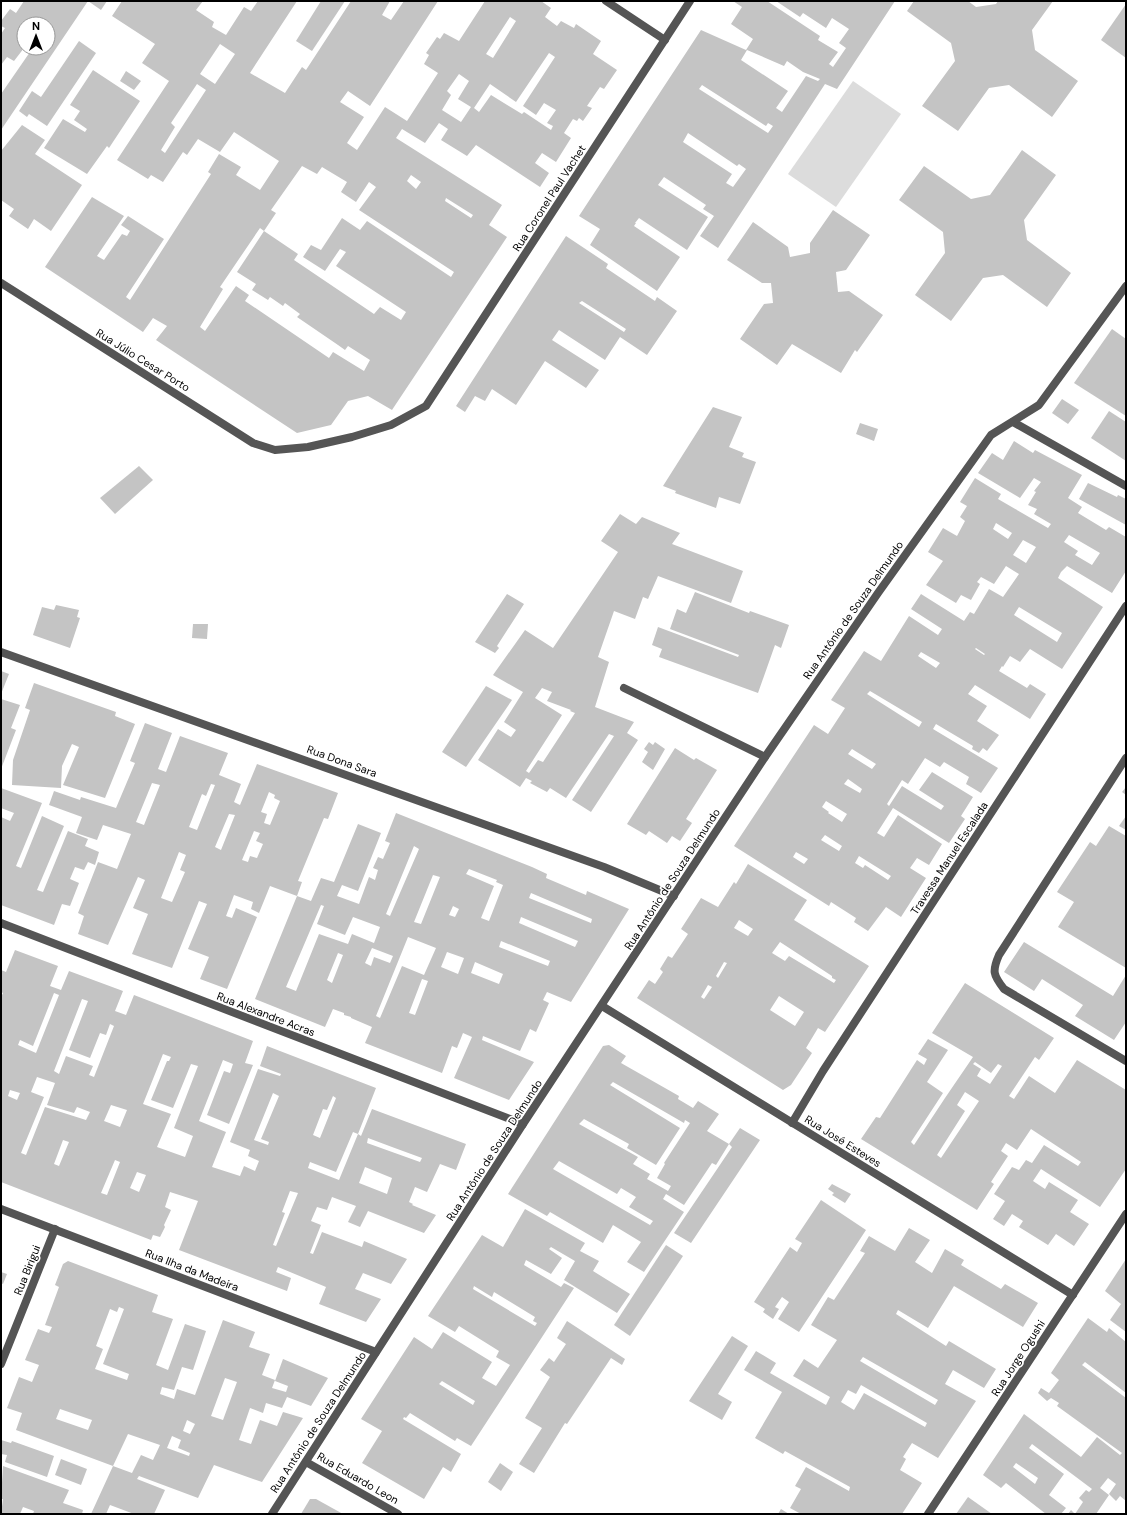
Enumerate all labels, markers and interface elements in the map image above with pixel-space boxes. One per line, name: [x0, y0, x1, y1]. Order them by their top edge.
north arrow: [16, 16, 56, 56]
text: N: [32, 19, 40, 33]
street label: Rua Coronel Paul Vachet: [509, 142, 589, 254]
street label: Rua Júlio Cesar Porto: [93, 325, 193, 395]
street label: Rua Antônio de Souza Delmundo: [800, 538, 906, 682]
street label: Rua Dona Sara: [305, 742, 379, 780]
street label: Travessa Manuel Escalada: [907, 799, 991, 917]
street label: Rua Antônio de Souza Delmundo: [621, 806, 723, 952]
street label: Rua Alexandre Acras: [215, 989, 317, 1039]
street label: Rua Antônio de Souza Delmundo: [443, 1077, 545, 1223]
street label: Rua José Esteves: [802, 1112, 884, 1170]
street label: Rua Birigui: [11, 1243, 43, 1297]
street label: Rua Ilha da Madeira: [143, 1246, 241, 1294]
street label: Rua Jorge Ogushi: [988, 1317, 1048, 1399]
street label: Rua Antônio de Souza Delmundo: [267, 1349, 369, 1495]
street label: Rua Eduardo Leon: [315, 1449, 401, 1507]

